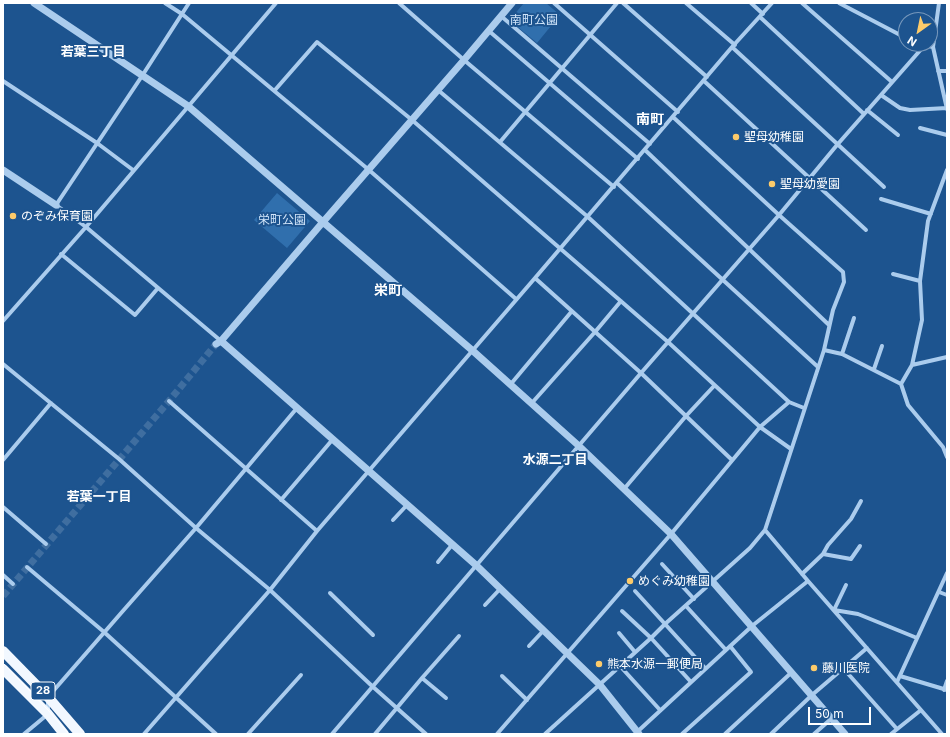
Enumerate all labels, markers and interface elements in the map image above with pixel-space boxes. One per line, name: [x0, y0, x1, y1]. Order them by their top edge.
north arrow: [898, 12, 938, 52]
park label: 南町公園: [510, 13, 558, 27]
text: N: [905, 33, 919, 49]
district label: 若葉三丁目: [61, 44, 125, 60]
district label: 南町: [636, 112, 664, 128]
place label: 聖母幼稚園: [744, 130, 804, 144]
marker: 聖母幼稚園: [731, 132, 741, 142]
place label: 聖母幼愛園: [780, 177, 840, 191]
marker: 聖母幼愛園: [767, 179, 777, 189]
place label: のぞみ保育園: [21, 209, 93, 223]
marker: のぞみ保育園: [8, 211, 18, 221]
park label: 栄町公園: [258, 213, 306, 227]
district label: 栄町: [374, 283, 402, 299]
district label: 水源二丁目: [523, 452, 587, 468]
district label: 若葉一丁目: [67, 489, 131, 505]
place label: めぐみ幼稚園: [638, 574, 710, 588]
marker: めぐみ幼稚園: [625, 576, 635, 586]
place label: 熊本水源一郵便局: [607, 657, 703, 671]
marker: 熊本水源一郵便局: [594, 659, 604, 669]
place label: 藤川医院: [822, 661, 870, 675]
marker: 藤川医院: [809, 663, 819, 673]
road number: 28: [31, 682, 55, 700]
scale bar: [810, 699, 873, 725]
text: 50 m: [815, 706, 844, 721]

